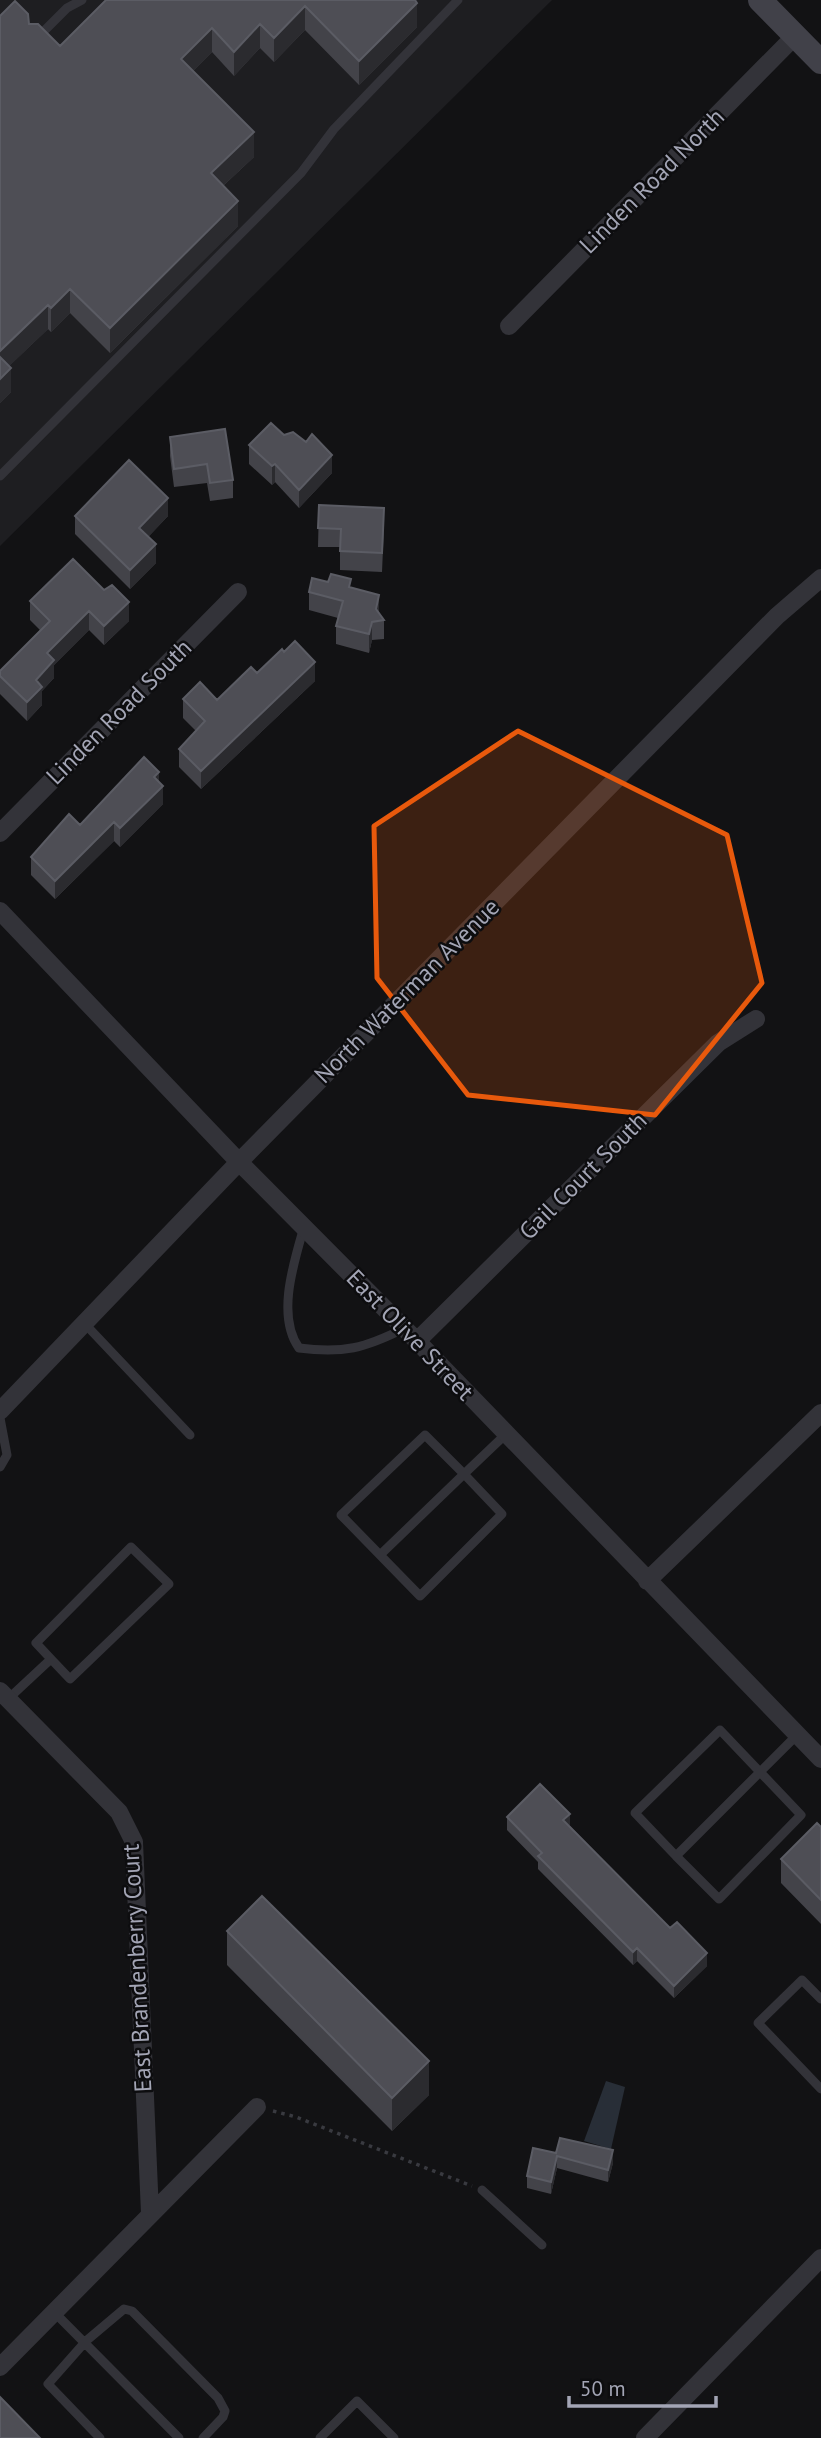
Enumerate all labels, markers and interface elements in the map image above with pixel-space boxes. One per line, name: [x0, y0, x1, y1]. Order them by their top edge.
street label: Linden Road North: [572, 101, 731, 260]
street label: Linden Road South: [39, 632, 198, 791]
street label: North Waterman Avenue: [308, 892, 506, 1090]
street label: Gail Court South: [512, 1105, 653, 1246]
street label: East Olive Street: [340, 1263, 481, 1407]
street label: East Brandenberry Court: [115, 1843, 158, 2093]
scale bar: [569, 2364, 716, 2408]
text: 50 m: [580, 2375, 626, 2402]

